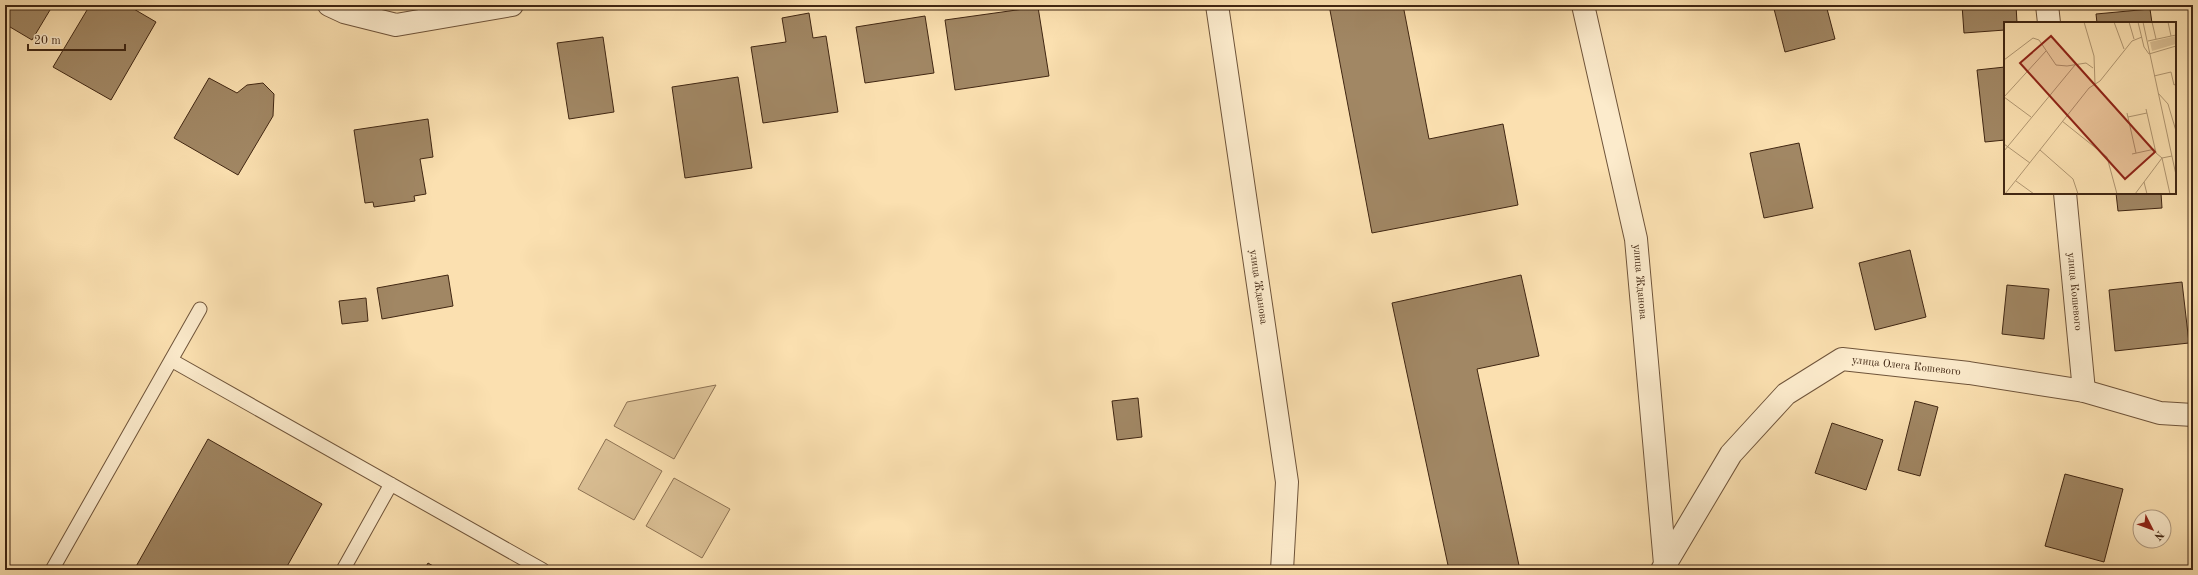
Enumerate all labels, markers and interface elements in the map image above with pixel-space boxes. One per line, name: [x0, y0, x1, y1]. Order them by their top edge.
inset map: [2004, 22, 2176, 194]
scale bar: [28, 26, 125, 52]
text: 20 m: [34, 35, 61, 47]
street label: улица Жданова: [1631, 244, 1649, 320]
street label: улица Жданова: [1247, 249, 1269, 326]
street label: улица Кошевого: [2065, 252, 2084, 331]
street label: улица Олега Кошевого: [1851, 355, 1961, 378]
north arrow: [2132, 509, 2172, 549]
text: N: [2151, 528, 2165, 542]

